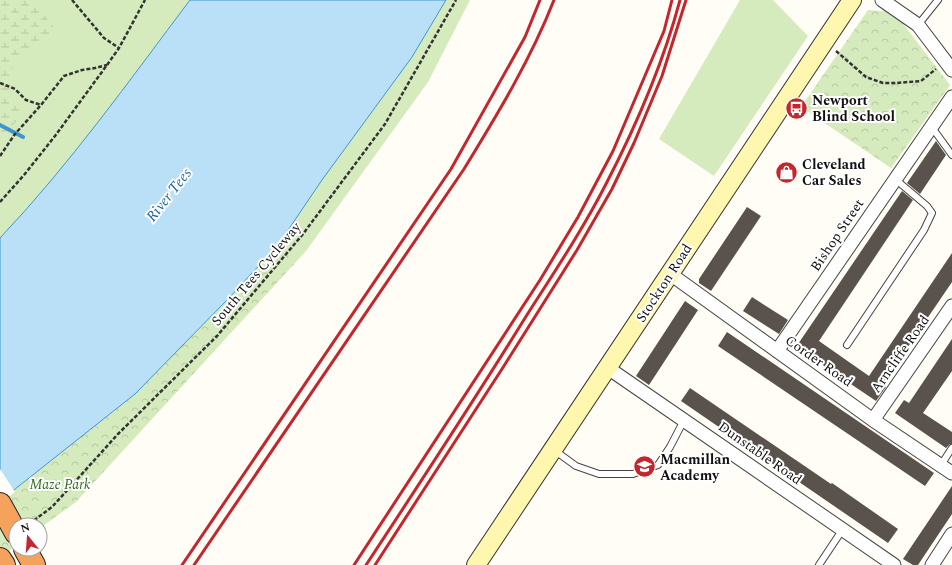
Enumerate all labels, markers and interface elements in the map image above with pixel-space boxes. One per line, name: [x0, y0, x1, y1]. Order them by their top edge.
place label: Newport Blind School: [812, 90, 895, 127]
bus stop icon: Newport Blind School: [783, 95, 809, 121]
place label: Cleveland Car Sales: [802, 154, 866, 191]
shop icon: Cleveland Car Sales: [774, 159, 800, 185]
water label: River Tees: [141, 163, 198, 227]
street label: Bishop Street: [805, 194, 869, 275]
street label: South Tees Cycleway: [206, 216, 307, 331]
street label: Stockton Road: [631, 239, 697, 327]
street label: Arncliffe Road: [865, 311, 935, 397]
street label: Corder Road: [781, 330, 857, 392]
street label: Dunstable Road: [714, 416, 806, 490]
place label: Macmillan Academy: [660, 449, 731, 486]
school or university icon: Macmillan Academy: [632, 454, 658, 480]
park label: Maze Park: [29, 474, 91, 495]
north arrow: [8, 517, 48, 557]
text: N: [18, 518, 32, 537]

